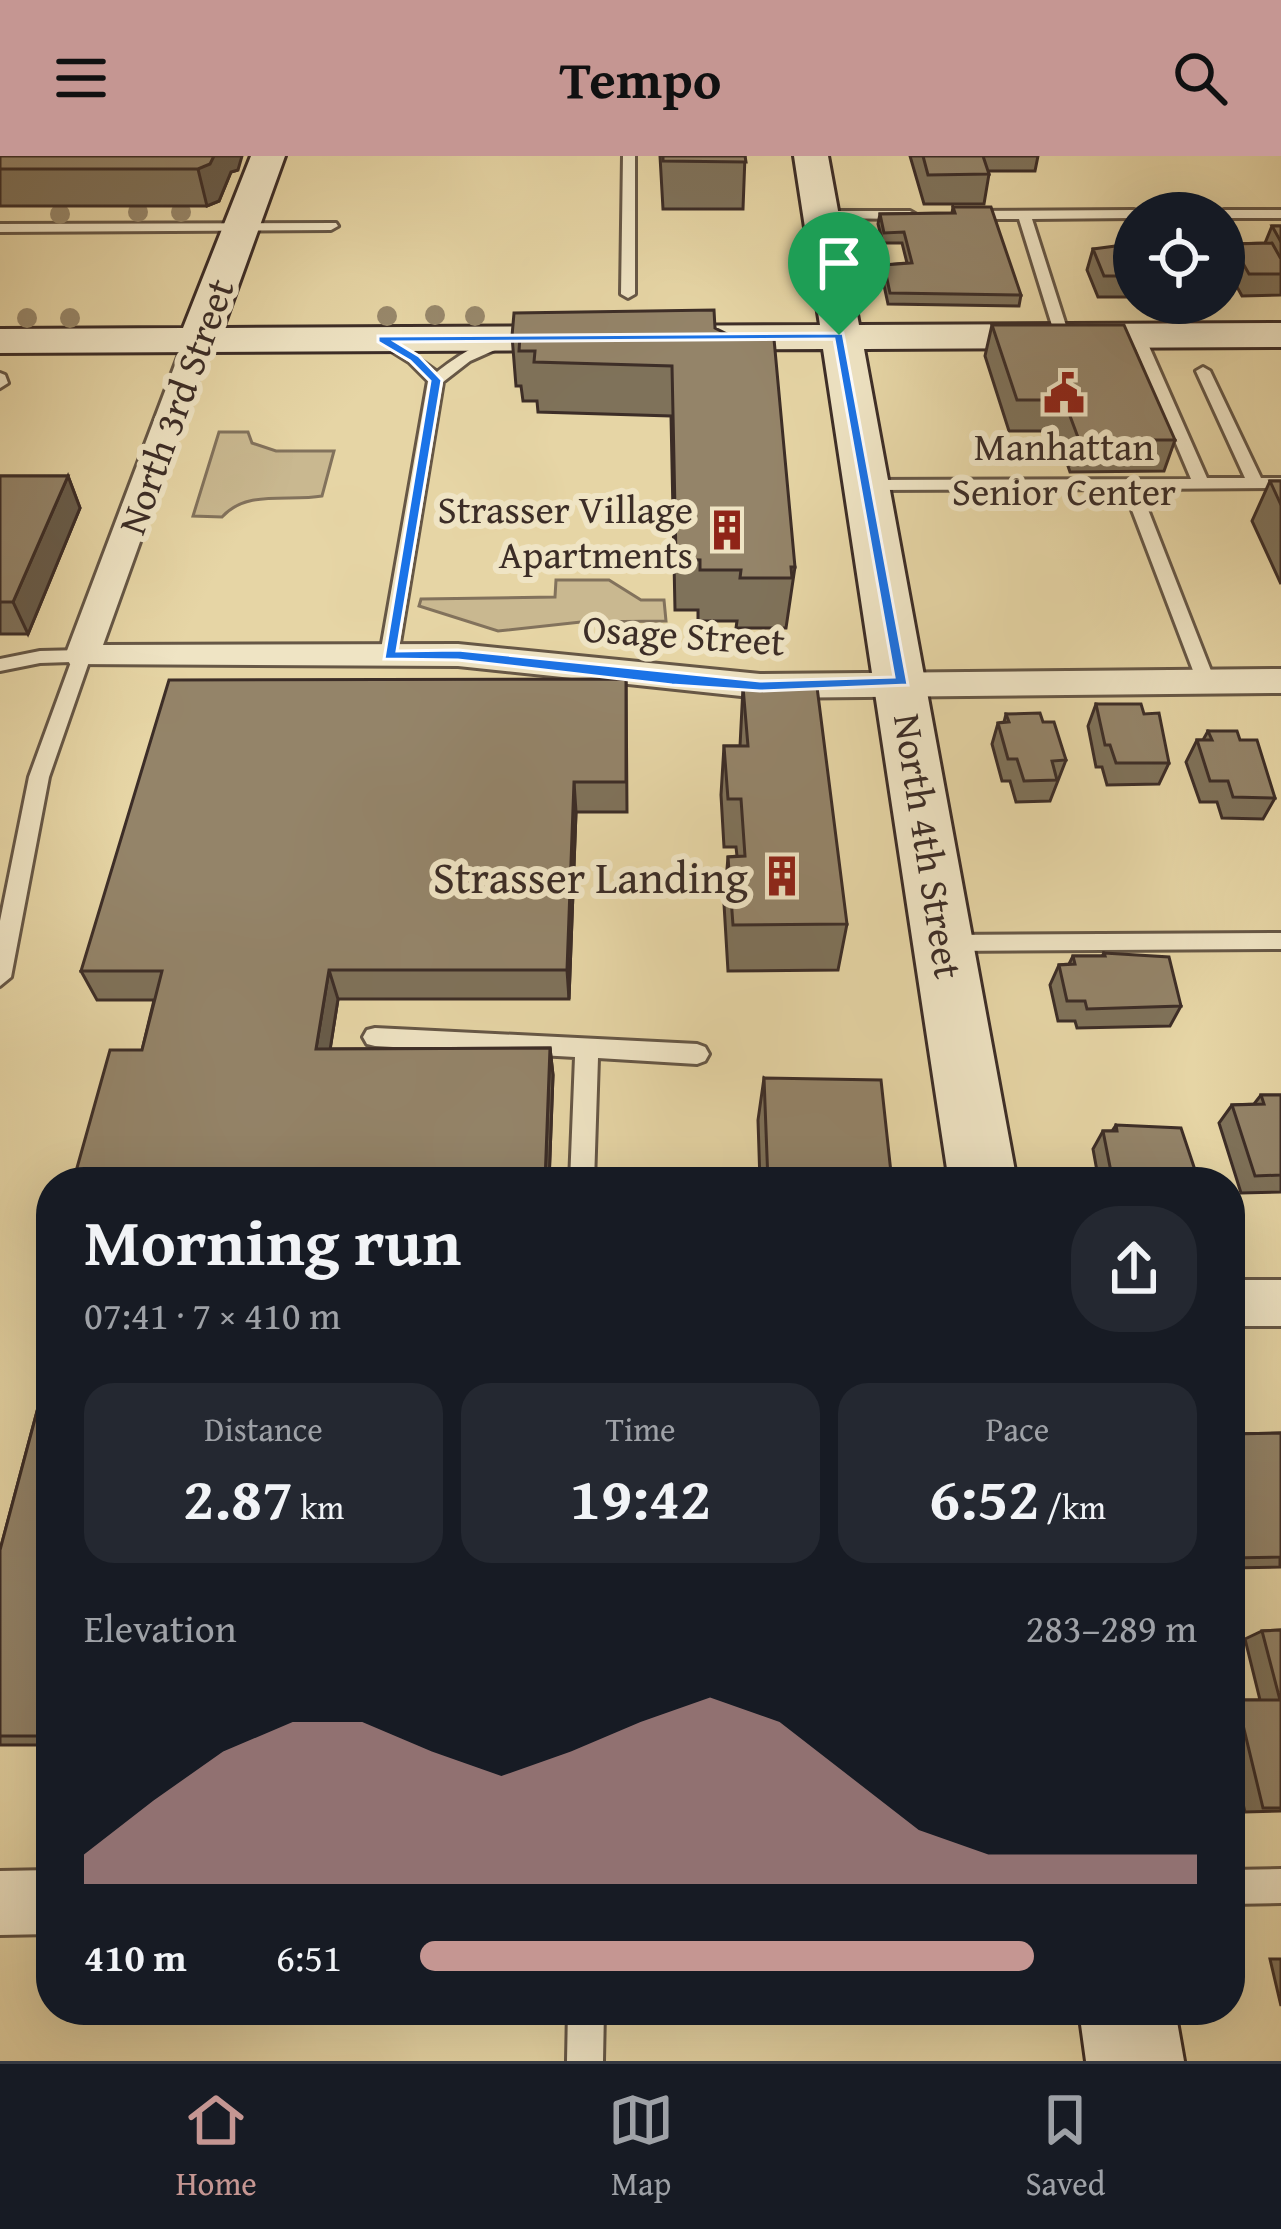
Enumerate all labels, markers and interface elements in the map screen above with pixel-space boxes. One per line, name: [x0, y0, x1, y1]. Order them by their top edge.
text: Tempo: [560, 39, 722, 118]
icon: menu: [48, 45, 114, 111]
icon: search: [1167, 45, 1233, 111]
map controls: [1113, 192, 1245, 324]
button: locate: [1113, 192, 1245, 324]
pin: [788, 212, 890, 335]
icon: arrive: [806, 230, 872, 296]
street label: North 3rd Street: [102, 270, 248, 542]
public building icon: Manhattan Senior Center: [1041, 370, 1087, 416]
place label: Manhattan Senior Center: [952, 417, 1176, 519]
place label: Strasser Village Apartments: [438, 480, 693, 582]
building icon: Strasser Village Apartments: [704, 507, 750, 553]
street label: Osage Street: [581, 599, 787, 670]
street label: North 4th Street: [880, 709, 978, 983]
place label: Strasser Landing: [433, 844, 749, 909]
building icon: Strasser Landing: [759, 853, 805, 899]
text: Morning run: [84, 1192, 461, 1289]
button: share: [1071, 1206, 1197, 1332]
text: 07:41 · 7 × 410 m: [84, 1286, 341, 1343]
text: Distance: [204, 1405, 323, 1453]
text: Time: [605, 1405, 676, 1453]
text: Pace: [986, 1405, 1049, 1453]
text: 2.87: [183, 1453, 293, 1541]
text: 19:42: [570, 1453, 711, 1541]
text: 6:52: [929, 1453, 1039, 1541]
text: km: [293, 1483, 344, 1531]
text: /km: [1039, 1483, 1106, 1531]
text: Elevation: [84, 1599, 237, 1656]
text: 283–289 m: [1025, 1599, 1197, 1656]
text: 410 m: [84, 1928, 187, 1985]
text: 6:51: [276, 1928, 342, 1985]
tab: Home: [176, 2087, 257, 2207]
tab: Map: [608, 2087, 674, 2207]
tab: Saved: [1025, 2087, 1105, 2207]

